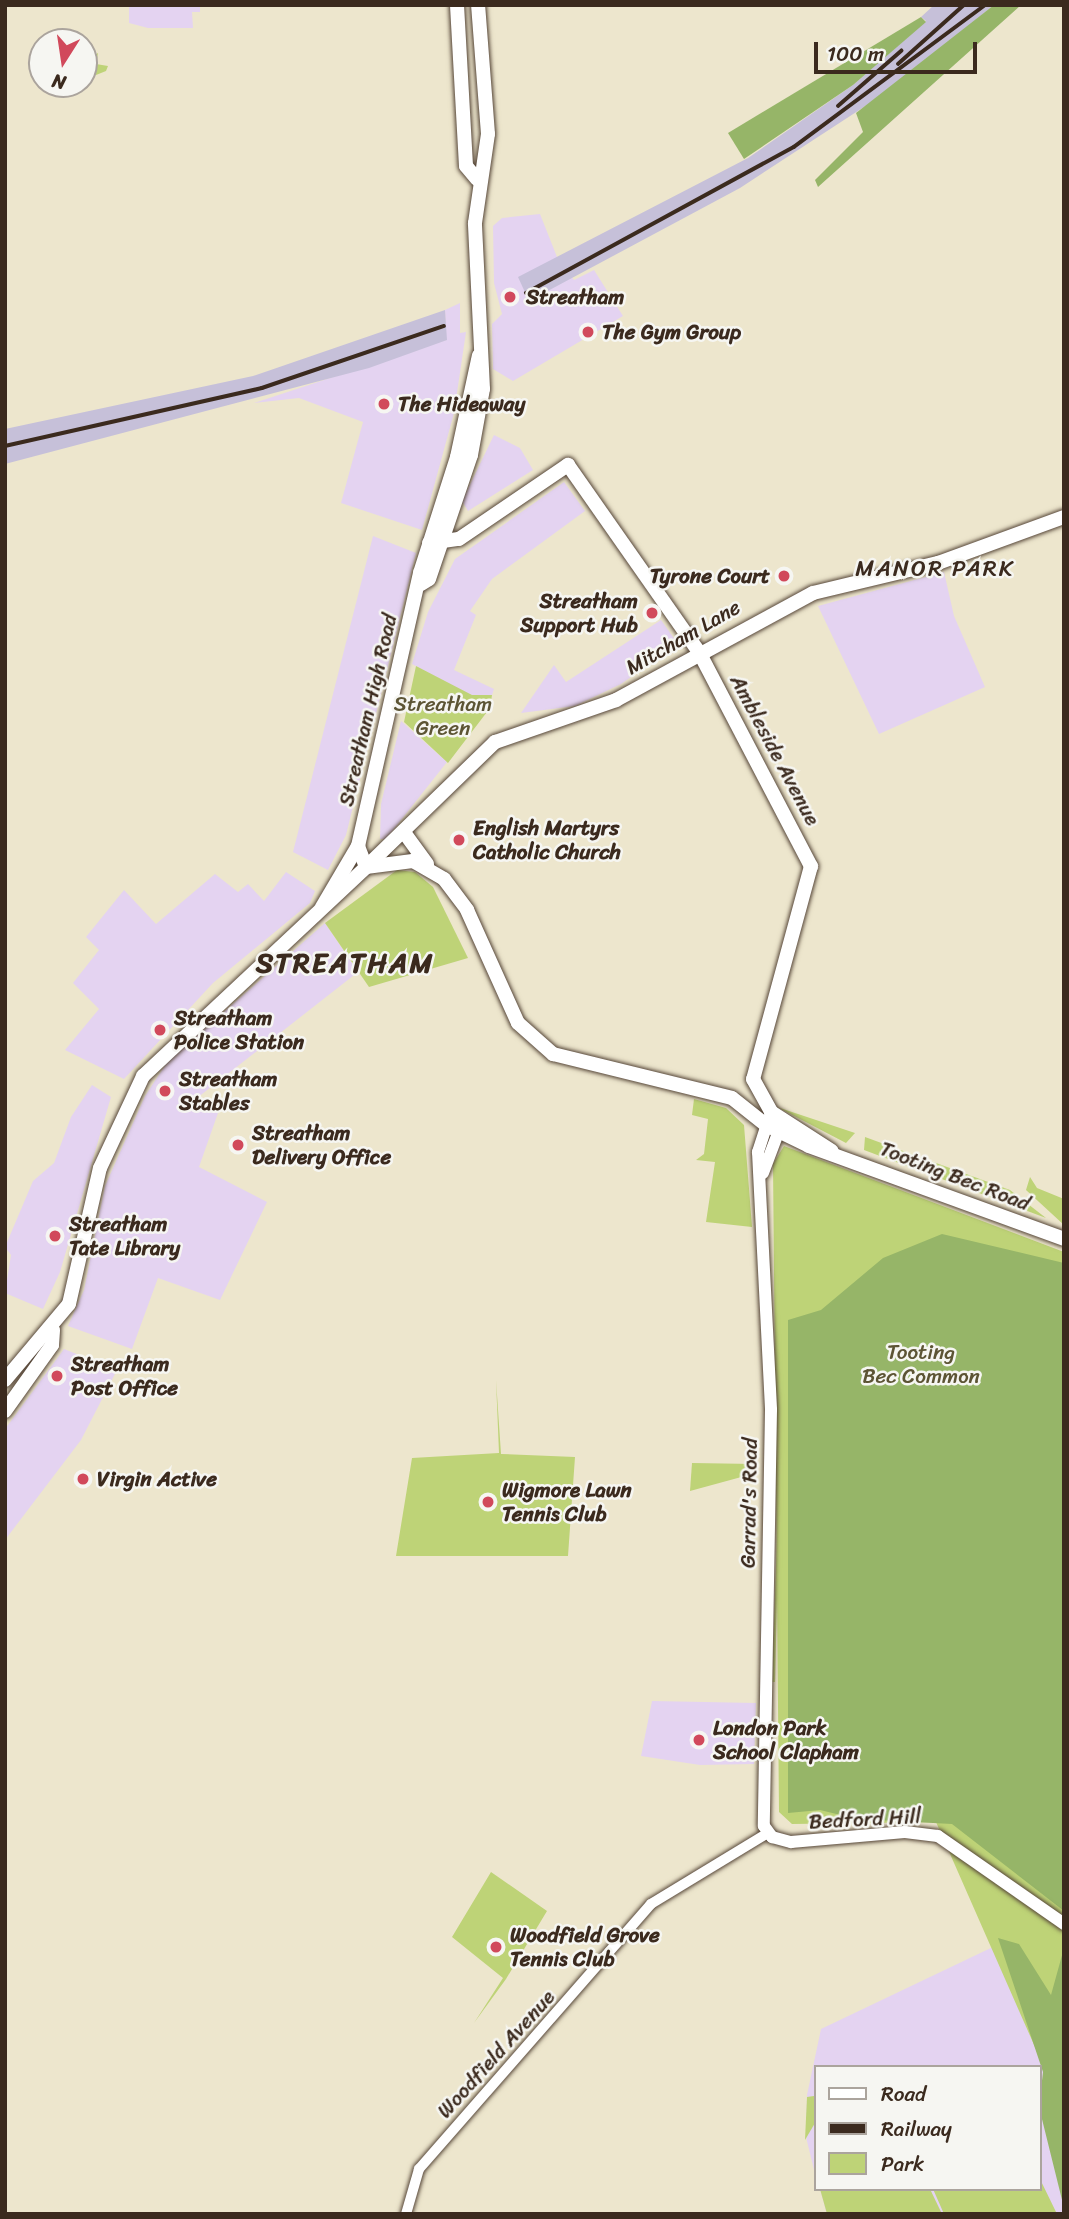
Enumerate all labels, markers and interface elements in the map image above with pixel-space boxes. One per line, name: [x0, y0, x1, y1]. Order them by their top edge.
north arrow: [28, 28, 98, 98]
scale bar: [817, 28, 980, 72]
text: 100 m: [827, 35, 884, 73]
text: N: [49, 65, 69, 100]
place label: Streatham: [526, 284, 624, 310]
marker: Streatham: [500, 287, 520, 307]
place label: The Gym Group: [602, 319, 741, 345]
marker: The Gym Group: [580, 324, 596, 340]
place label: The Hideaway: [398, 391, 526, 417]
marker: The Hideaway: [376, 396, 392, 412]
district label: MANOR PARK: [857, 555, 1013, 583]
place label: Tyrone Court: [650, 563, 770, 589]
marker: Tyrone Court: [776, 568, 792, 584]
place label: Streatham Support Hub: [520, 588, 638, 638]
street label: Mitcham Lane: [621, 594, 745, 680]
marker: Streatham Support Hub: [644, 605, 660, 621]
street label: Streatham High Road: [334, 611, 402, 809]
street label: Ambleside Avenue: [725, 670, 825, 830]
park label: Streatham Green: [394, 691, 492, 741]
place label: English Martyrs Catholic Church: [473, 815, 621, 865]
marker: English Martyrs Catholic Church: [451, 832, 467, 848]
district label: STREATHAM: [258, 946, 432, 980]
place label: Streatham Police Station: [174, 1005, 305, 1055]
marker: Streatham Police Station: [152, 1022, 168, 1038]
place label: Streatham Stables: [179, 1066, 277, 1116]
marker: Streatham Stables: [157, 1083, 173, 1099]
place label: Streatham Delivery Office: [252, 1120, 391, 1170]
street label: Tooting Bec Road: [877, 1136, 1033, 1216]
marker: Streatham Delivery Office: [230, 1137, 246, 1153]
place label: Streatham Tate Library: [69, 1211, 180, 1261]
marker: Streatham Tate Library: [47, 1228, 63, 1244]
park label: Tooting Bec Common: [862, 1339, 980, 1389]
place label: Streatham Post Office: [71, 1351, 178, 1401]
marker: Streatham Post Office: [49, 1368, 65, 1384]
street label: Garrad's Road: [735, 1438, 763, 1568]
place label: Virgin Active: [97, 1466, 217, 1492]
marker: Virgin Active: [75, 1471, 91, 1487]
place label: Wigmore Lawn Tennis Club: [502, 1477, 632, 1527]
marker: Wigmore Lawn Tennis Club: [480, 1494, 496, 1510]
place label: London Park School Clapham: [713, 1715, 859, 1765]
marker: London Park School Clapham: [691, 1732, 707, 1748]
street label: Bedford Hill: [808, 1803, 922, 1835]
place label: Woodfield Grove Tennis Club: [510, 1922, 660, 1972]
marker: Woodfield Grove Tennis Club: [488, 1939, 504, 1955]
street label: Woodfield Avenue: [432, 1985, 560, 2123]
legend: [814, 2065, 1041, 2191]
text: Road: [881, 2075, 926, 2113]
text: Railway: [881, 2110, 952, 2148]
text: Park: [881, 2145, 924, 2183]

